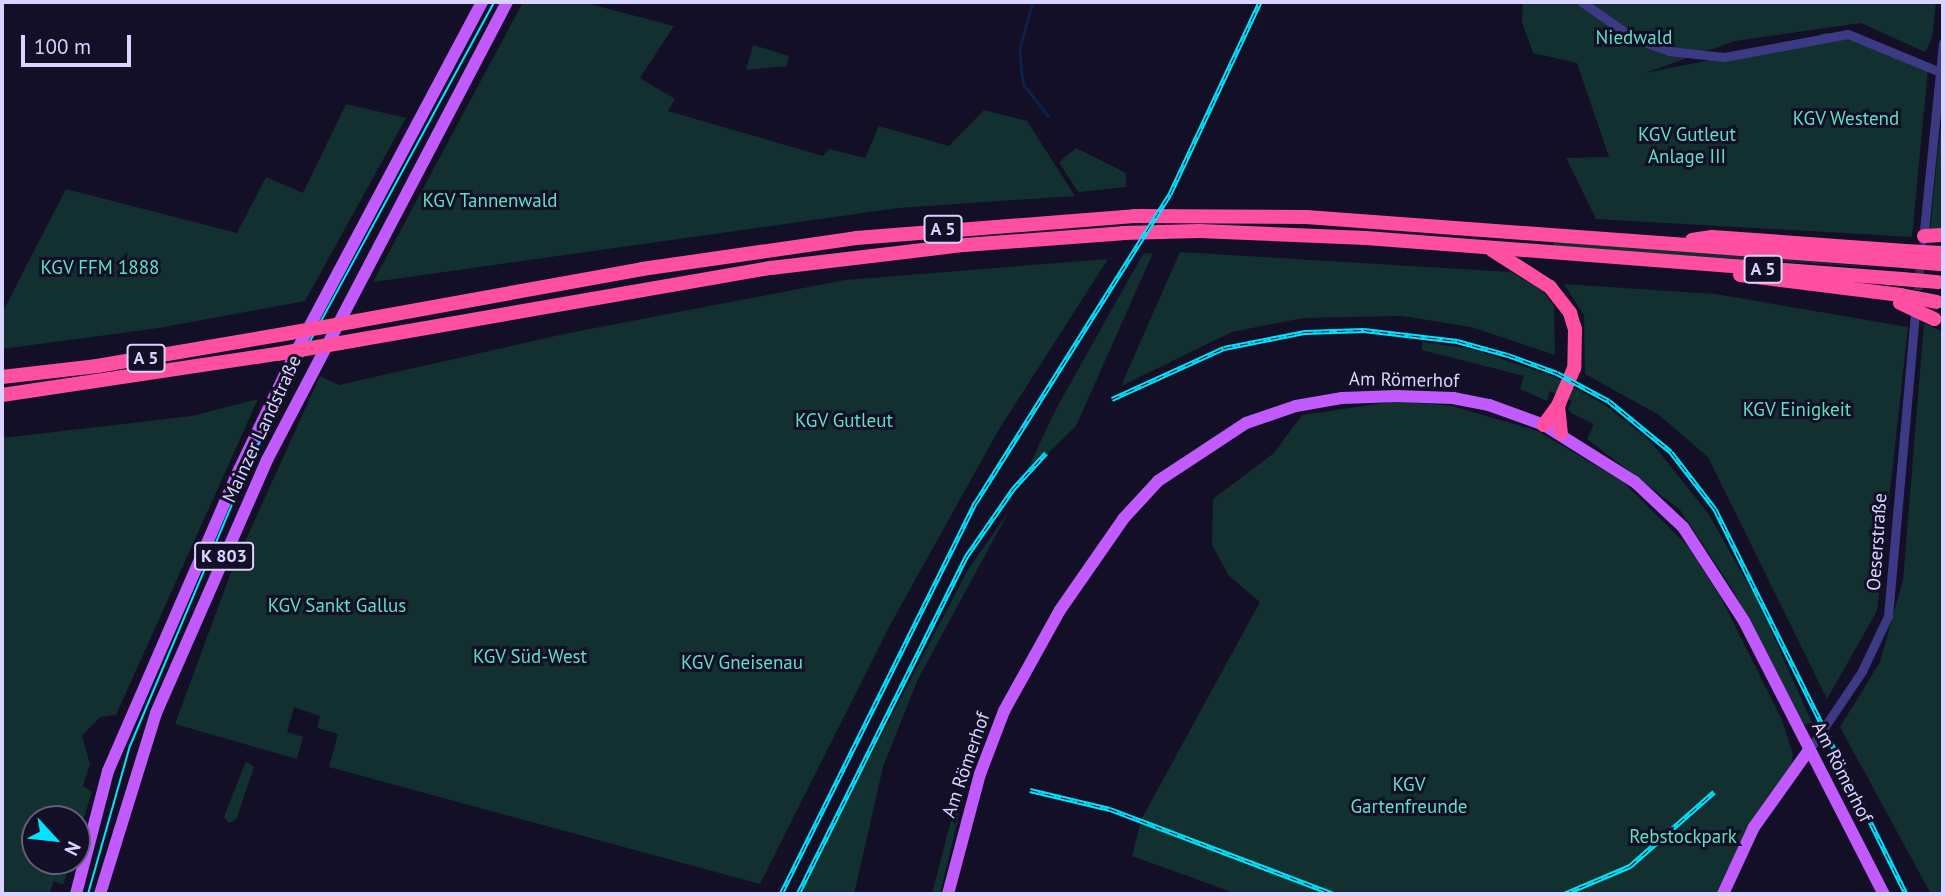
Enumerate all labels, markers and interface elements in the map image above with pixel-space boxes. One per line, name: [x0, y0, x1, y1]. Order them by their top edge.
scale bar: [24, 21, 135, 65]
park label: Niedwald: [1596, 27, 1672, 49]
text: 100 m: [34, 33, 91, 60]
park label: KGV Westend: [1792, 108, 1900, 130]
park label: KGV Gutleut Anlage III: [1638, 124, 1736, 168]
park label: KGV Tannenwald: [422, 190, 558, 212]
road number: A 5: [922, 214, 964, 244]
road number: A 5: [1742, 255, 1784, 284]
park label: KGV FFM 1888: [40, 257, 160, 279]
road number: A 5: [125, 344, 167, 372]
street label: Mainzer Landstraße: [218, 352, 306, 506]
street label: Am Römerhof: [1349, 368, 1459, 392]
park label: KGV Einigkeit: [1742, 399, 1852, 421]
park label: KGV Gutleut: [795, 410, 893, 432]
street label: Oeserstraße: [1862, 492, 1892, 592]
road number: K 803: [192, 542, 256, 570]
park label: KGV Sankt Gallus: [267, 595, 407, 617]
park label: KGV Süd-West: [473, 646, 587, 668]
park label: KGV Gneisenau: [681, 652, 803, 674]
street label: Am Römerhof: [937, 709, 995, 821]
street label: Am Römerhof: [1807, 718, 1877, 826]
park label: KGV Gartenfreunde: [1350, 774, 1468, 818]
north arrow: [21, 805, 91, 875]
park label: Rebstockpark: [1629, 826, 1737, 848]
text: N: [59, 838, 86, 860]

